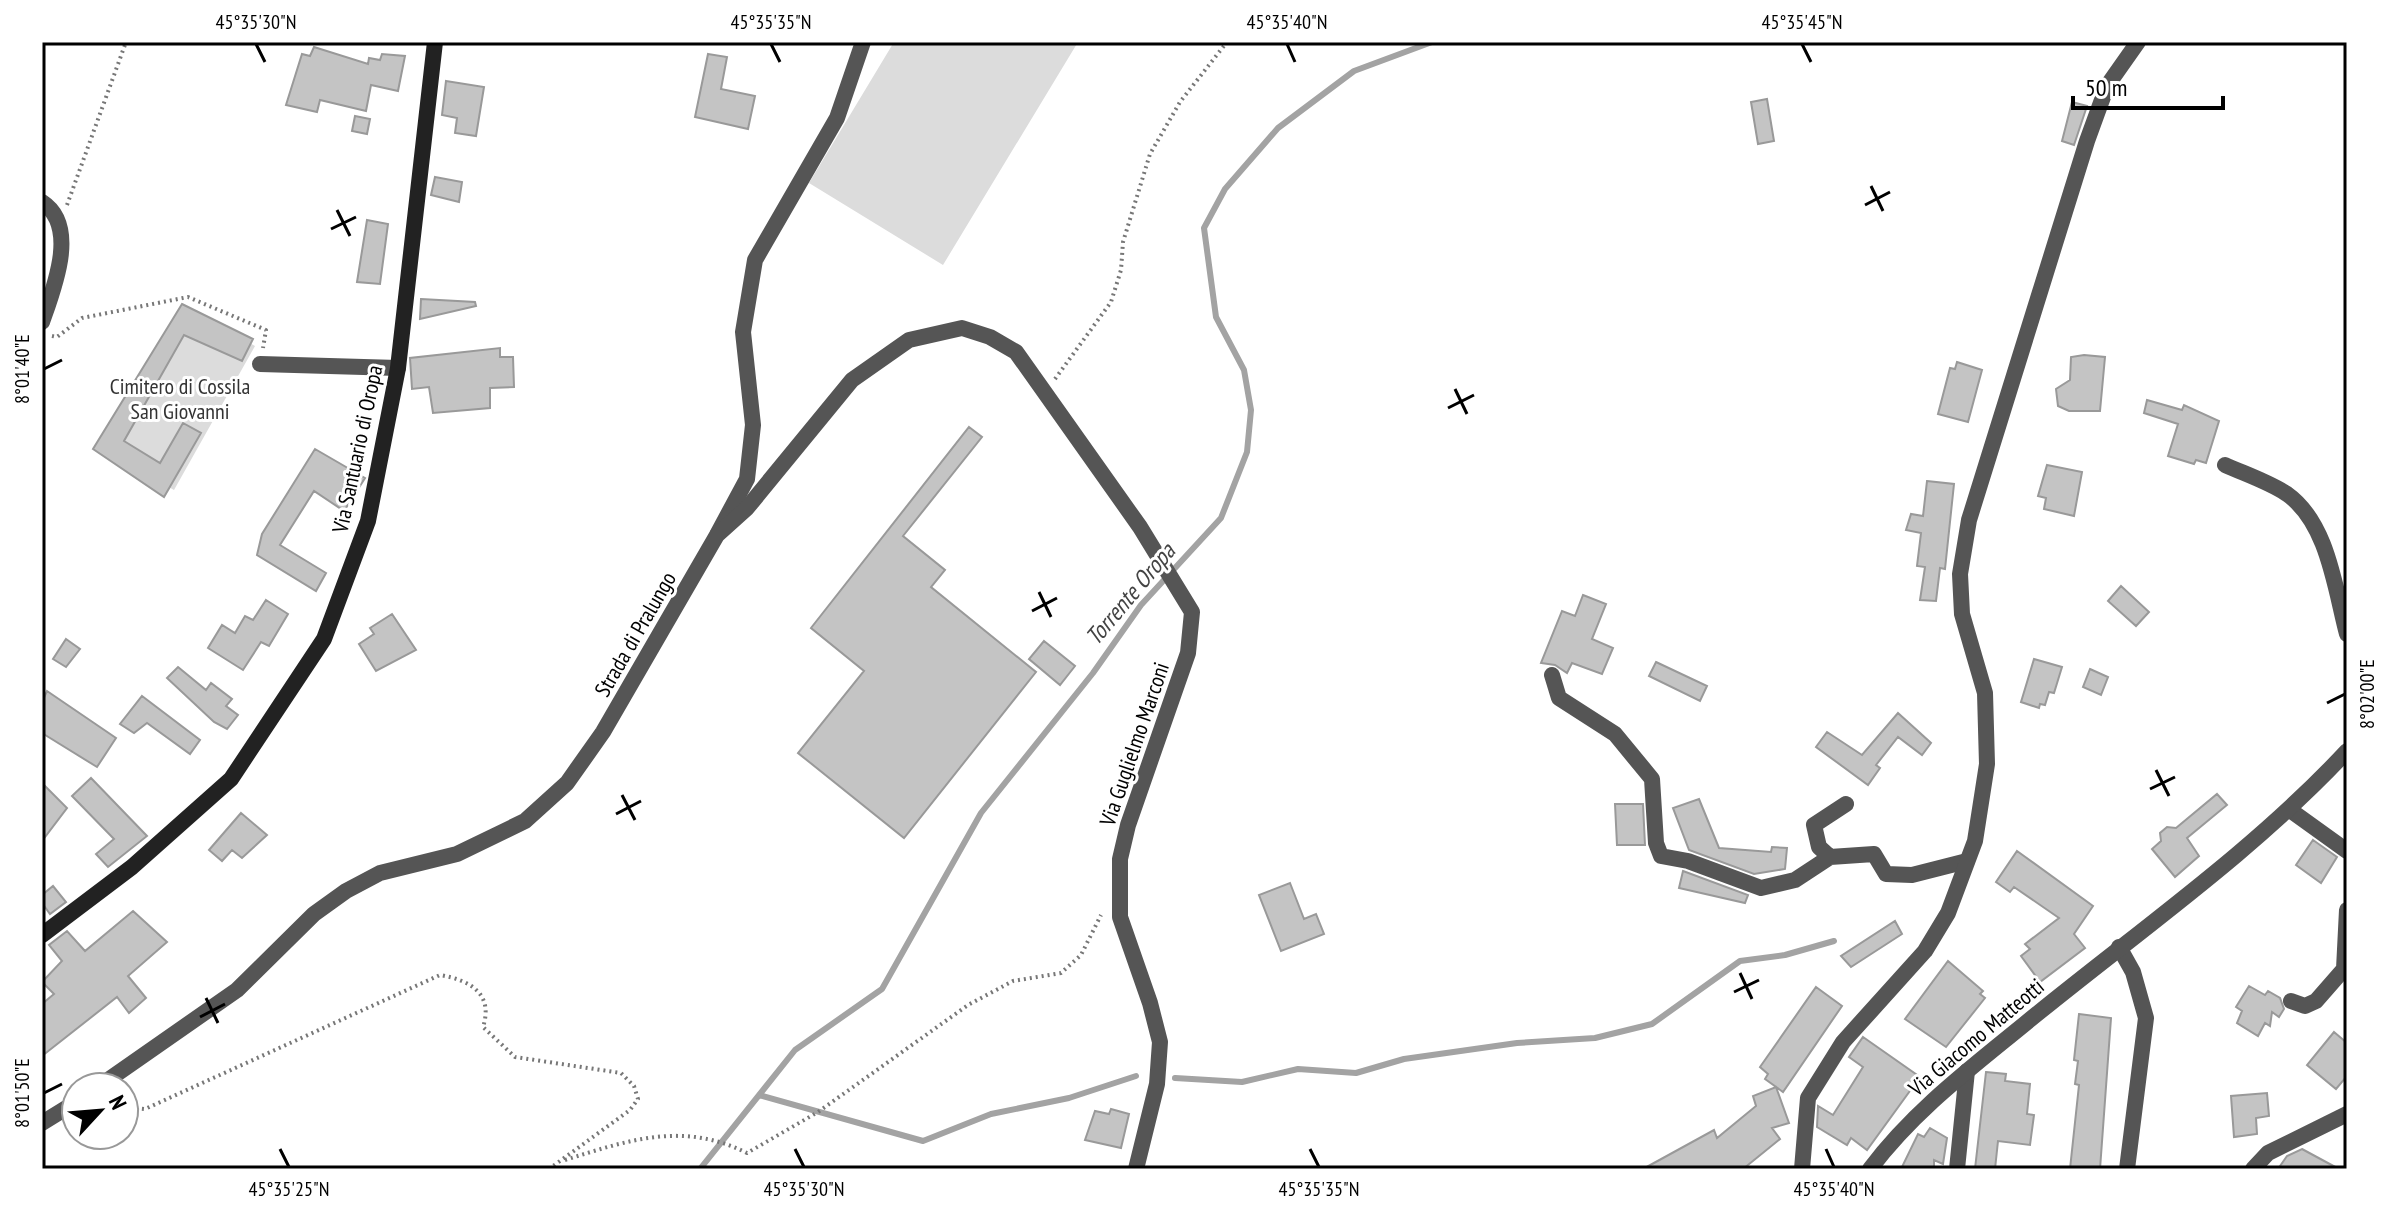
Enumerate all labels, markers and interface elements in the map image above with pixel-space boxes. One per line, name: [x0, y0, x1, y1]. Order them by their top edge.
text: 45°35'30"N: [216, 9, 296, 35]
text: 45°35'35"N: [731, 9, 811, 35]
text: 45°35'40"N: [1247, 9, 1327, 35]
text: 45°35'45"N: [1762, 9, 1842, 35]
scale bar: [2073, 60, 2223, 110]
text: 50 m: [2085, 72, 2127, 103]
text: 8°01'40"E: [9, 334, 35, 404]
street label: Via Santuario di Oropa: [325, 363, 388, 536]
park label: Cimitero di Cossila San Giovanni: [110, 372, 250, 425]
water label: Torrente Oropa: [1078, 536, 1183, 651]
street label: Strada di Pralungo: [588, 566, 682, 702]
street label: Via Guglielmo Marconi: [1093, 659, 1175, 830]
text: 8°02'00"E: [2354, 659, 2380, 729]
street label: Via Giacomo Matteotti: [1902, 972, 2049, 1102]
text: 8°01'50"E: [9, 1058, 35, 1128]
north arrow: [60, 1071, 140, 1151]
text: N: [103, 1091, 133, 1114]
text: 45°35'25"N: [249, 1176, 329, 1202]
text: 45°35'30"N: [764, 1176, 844, 1202]
text: 45°35'35"N: [1279, 1176, 1359, 1202]
text: 45°35'40"N: [1794, 1176, 1874, 1202]

